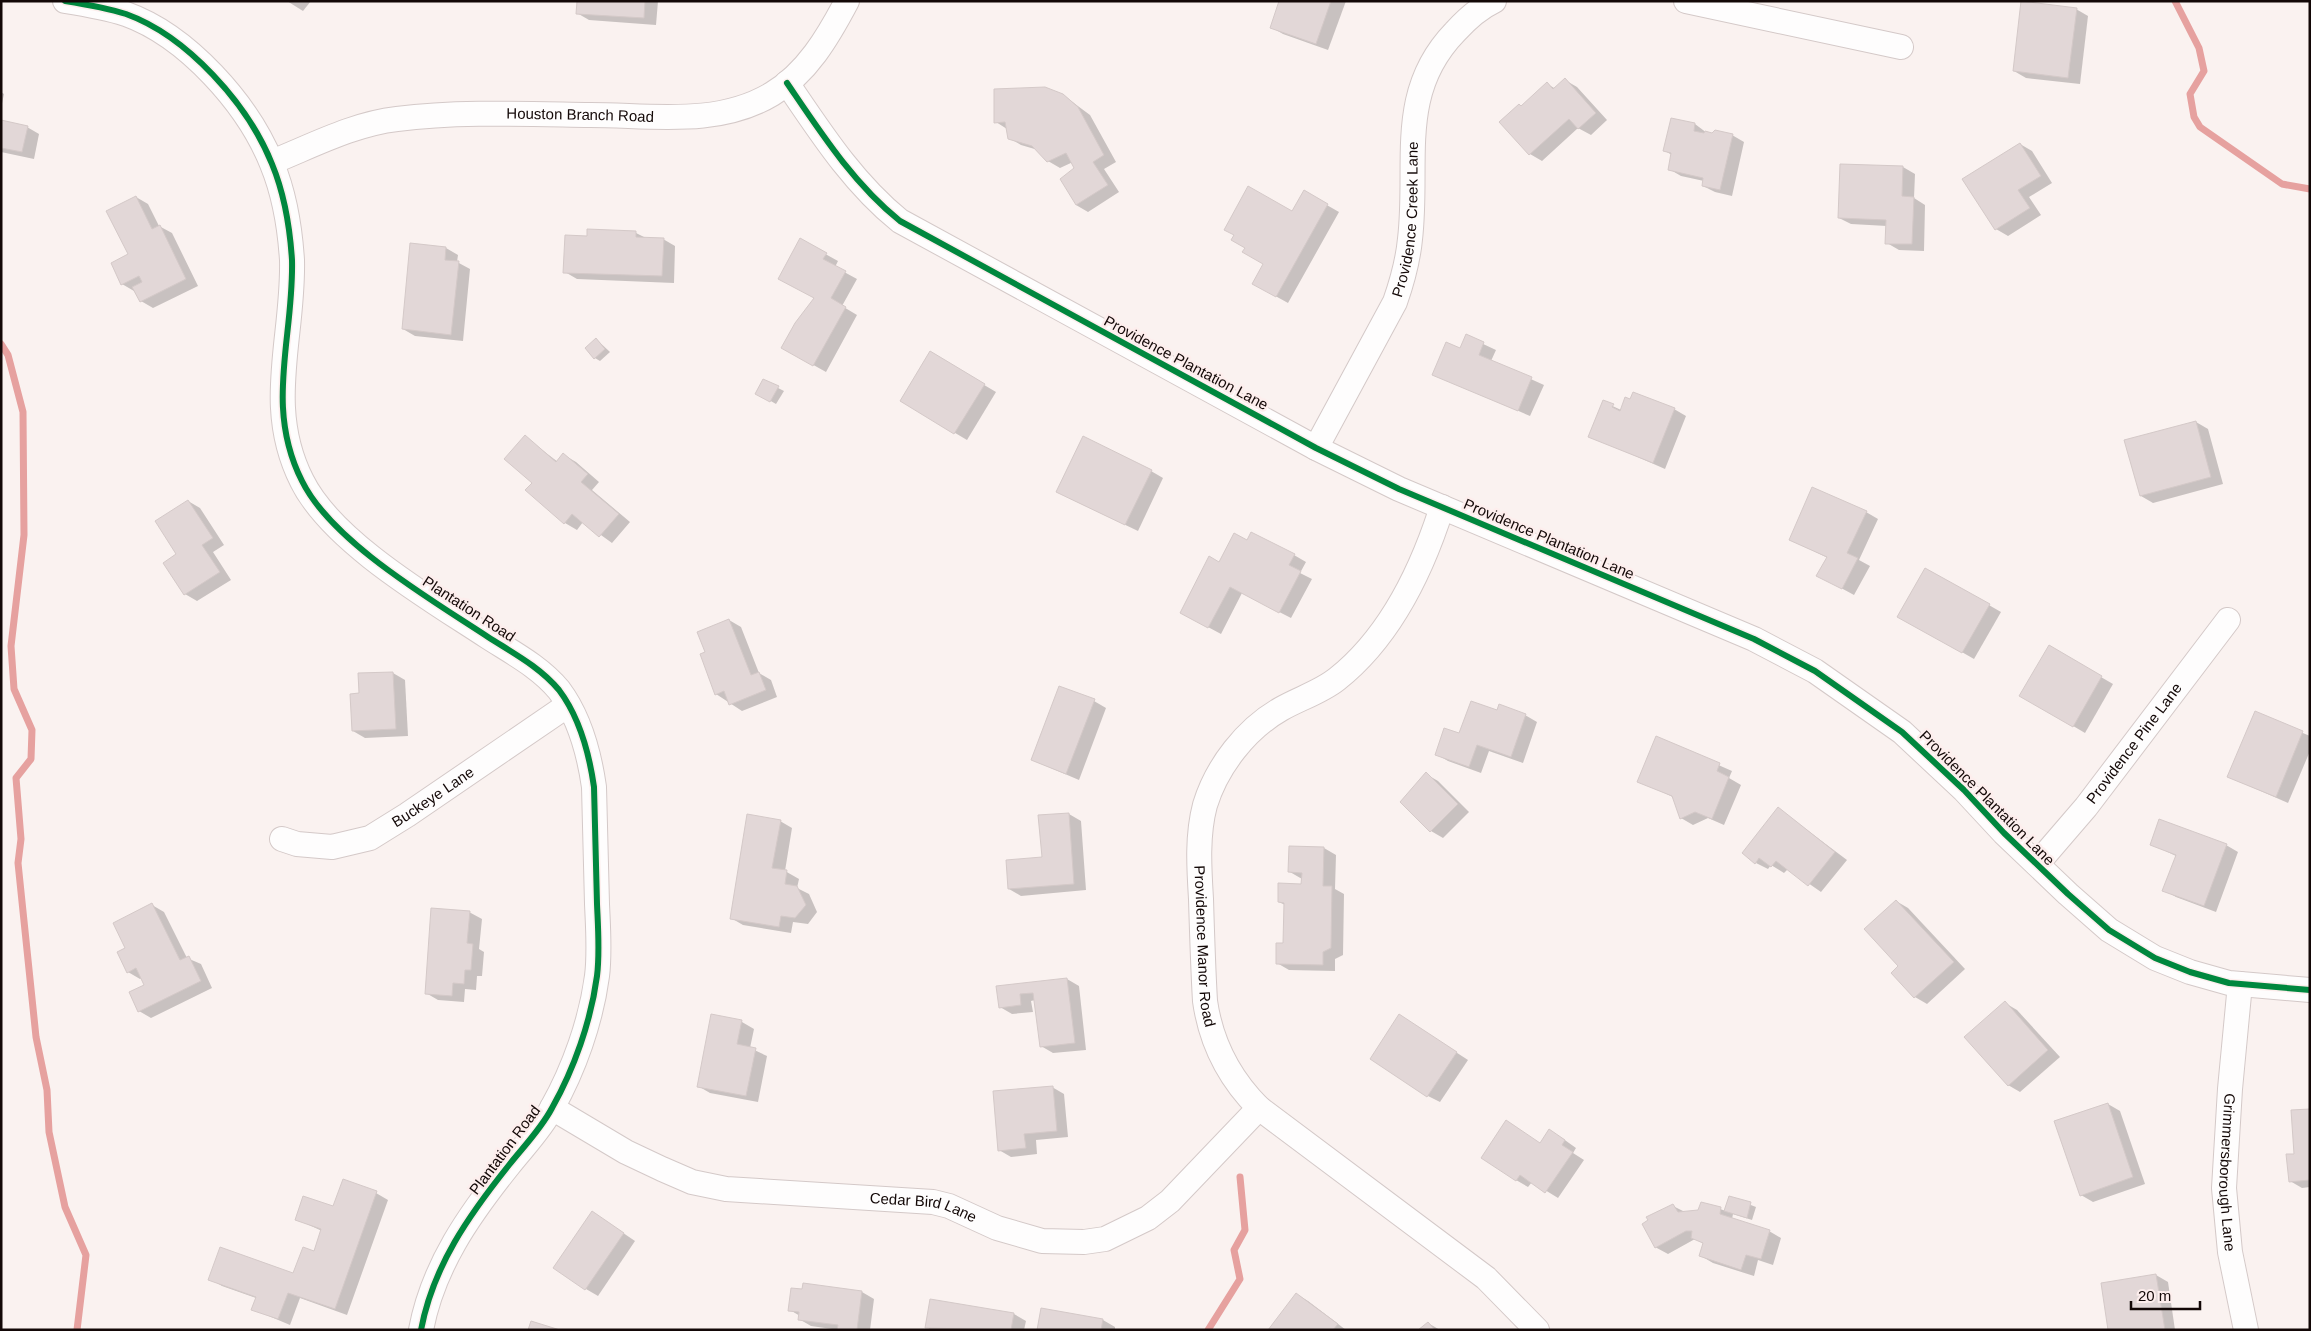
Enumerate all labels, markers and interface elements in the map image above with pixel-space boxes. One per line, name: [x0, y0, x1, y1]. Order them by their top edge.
street label: Houston Branch Road: [506, 105, 654, 125]
street label: Providence Creek Lane: [1388, 141, 1421, 299]
street label: Providence Plantation Lane: [1101, 312, 1271, 413]
street label: Providence Plantation Lane: [1461, 495, 1637, 582]
street label: Plantation Road: [420, 572, 519, 645]
street label: Providence Pine Lane: [2083, 680, 2185, 807]
street label: Providence Plantation Lane: [1916, 727, 2058, 869]
street label: Buckeye Lane: [389, 763, 477, 830]
street label: Providence Manor Road: [1191, 865, 1219, 1029]
street label: Grimmersborough Lane: [2216, 1093, 2239, 1252]
street label: Plantation Road: [466, 1102, 544, 1197]
street label: Cedar Bird Lane: [869, 1189, 980, 1226]
scale bar: [2131, 1278, 2200, 1310]
text: 20 m: [2138, 1287, 2171, 1304]

